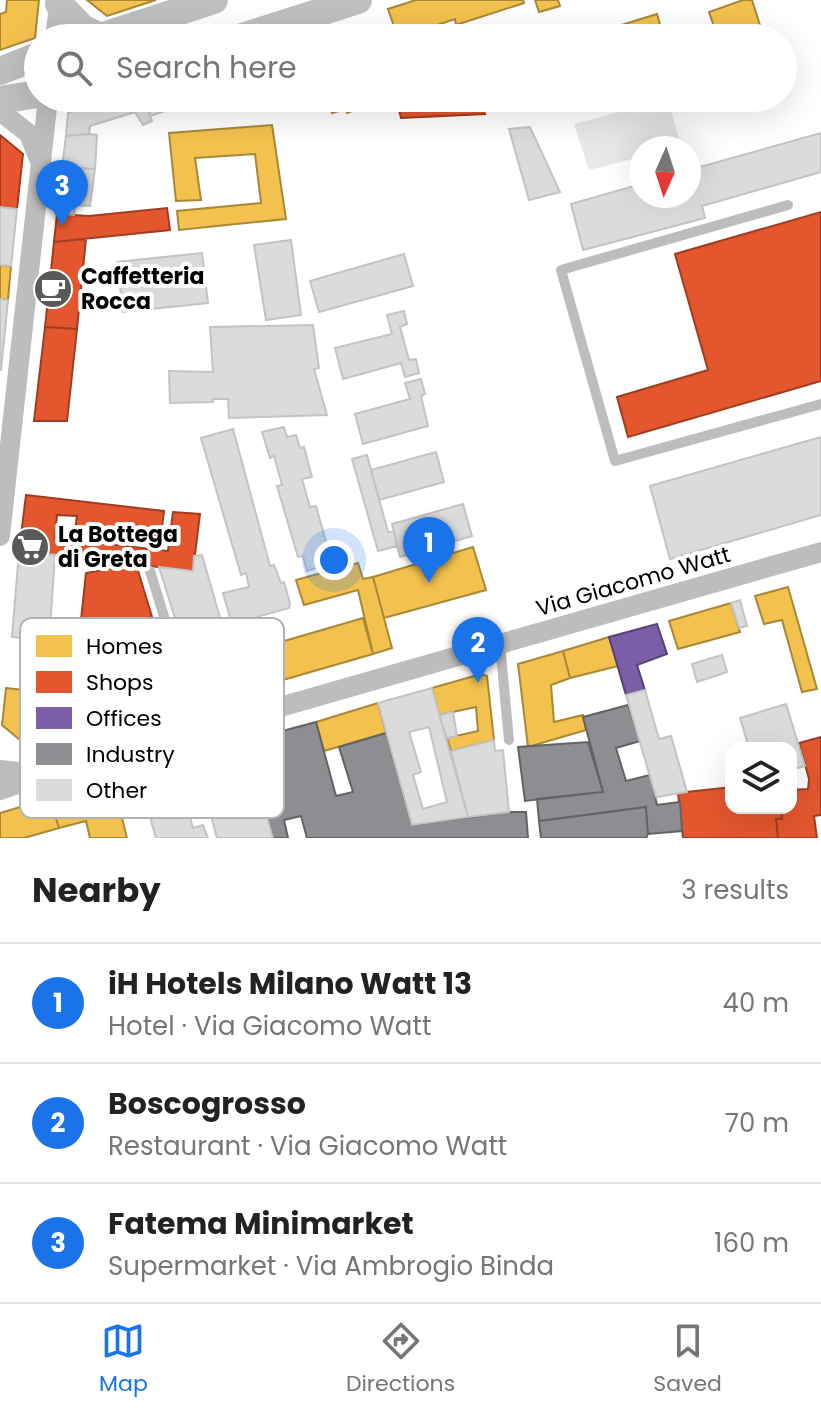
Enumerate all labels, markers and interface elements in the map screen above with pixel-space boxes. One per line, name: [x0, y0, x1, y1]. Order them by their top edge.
search box: [24, 24, 797, 112]
icon: search: [52, 46, 96, 90]
text: Search here: [116, 46, 297, 89]
north arrow: [629, 136, 701, 208]
pin: 3: [36, 160, 88, 226]
place label: Caffetteria Rocca: [81, 261, 204, 317]
cafe icon: Caffetteria Rocca: [32, 268, 74, 310]
pin: 1: [403, 517, 455, 583]
place label: La Bottega di Greta: [58, 519, 178, 575]
supermarket icon: La Bottega di Greta: [9, 526, 51, 568]
street label: Via Giacomo Watt: [532, 539, 734, 624]
your location: [314, 540, 354, 580]
pin: 2: [452, 617, 504, 683]
legend: [20, 618, 284, 818]
text: Homes: [86, 631, 163, 662]
text: Shops: [86, 667, 153, 698]
text: Offices: [86, 703, 162, 734]
text: Industry: [86, 739, 175, 770]
map controls: [725, 742, 797, 814]
button: layers: [725, 742, 797, 814]
text: Other: [86, 775, 147, 806]
text: Nearby: [32, 866, 161, 914]
text: 3 results: [681, 872, 789, 908]
text: iH Hotels Milano Watt 13: [108, 962, 472, 1005]
text: 1: [53, 985, 63, 1021]
text: 40 m: [723, 985, 789, 1021]
text: Hotel · Via Giacomo Watt: [108, 1008, 431, 1044]
text: Boscogrosso: [108, 1082, 306, 1125]
text: 2: [51, 1105, 65, 1141]
text: 70 m: [725, 1105, 789, 1141]
text: Restaurant · Via Giacomo Watt: [108, 1128, 507, 1164]
text: Fatema Minimarket: [108, 1202, 414, 1245]
text: 3: [50, 1225, 66, 1261]
text: 160 m: [714, 1225, 789, 1261]
text: Supermarket · Via Ambrogio Binda: [108, 1248, 554, 1284]
tab: Map: [99, 1319, 148, 1400]
tab: Directions: [346, 1319, 455, 1400]
tab: Saved: [653, 1319, 722, 1400]

